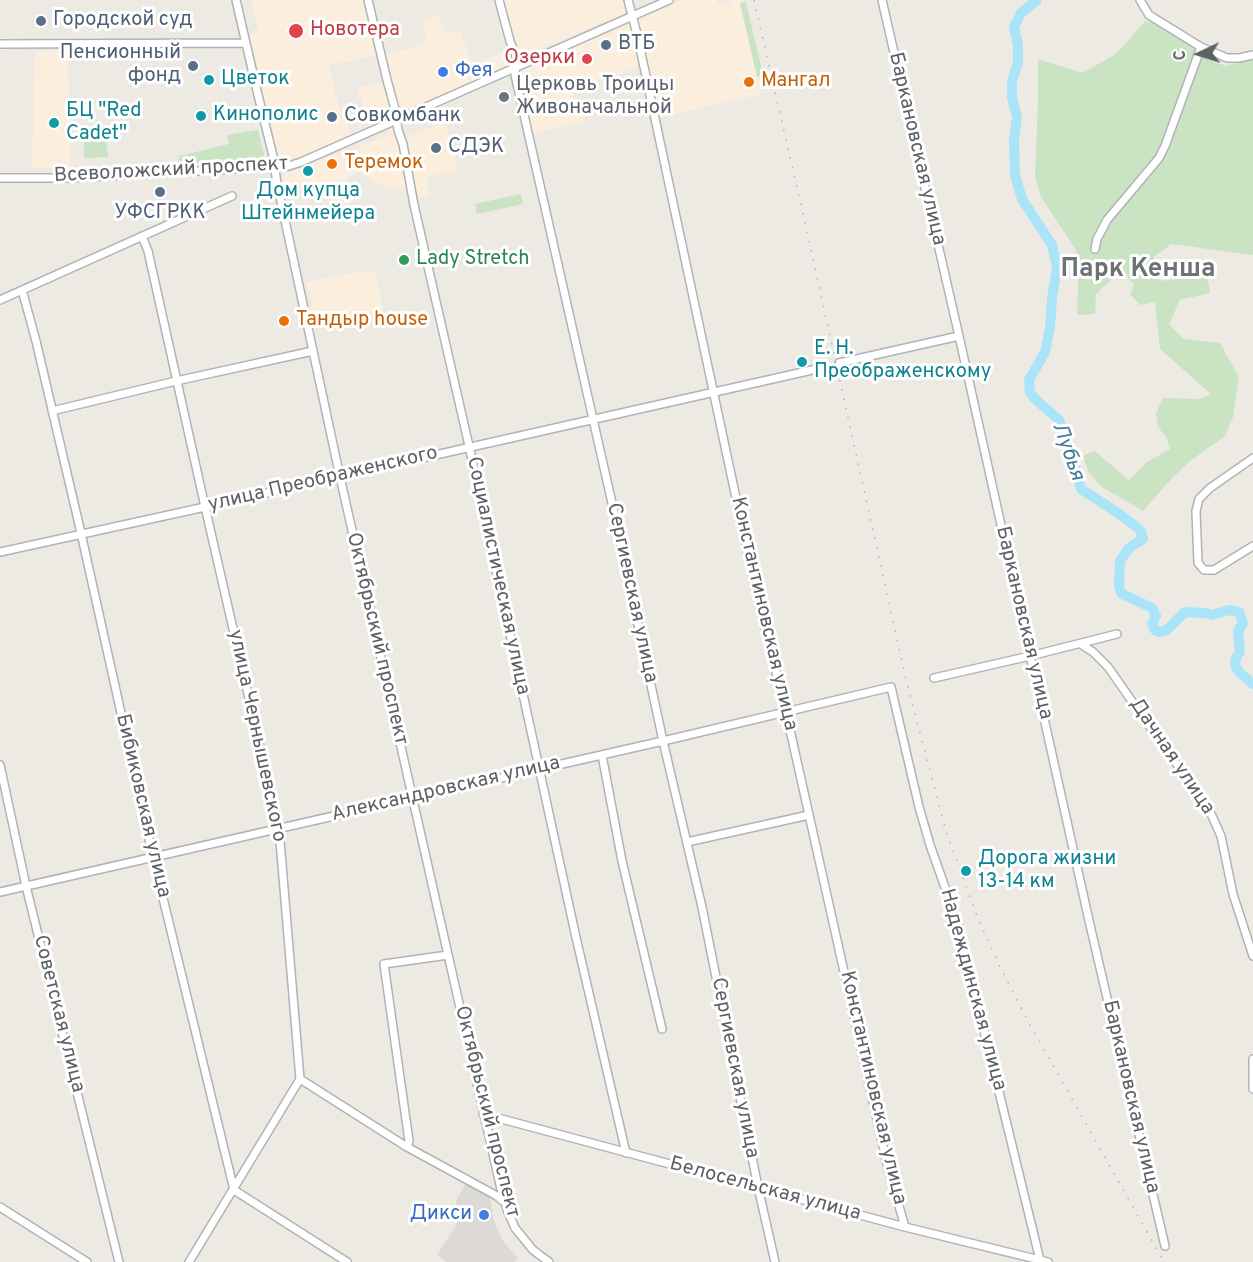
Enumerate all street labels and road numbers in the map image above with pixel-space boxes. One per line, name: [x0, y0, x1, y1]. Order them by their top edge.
street label: Баркановская улица: [882, 50, 950, 248]
street label: Всеволожский проспект: [53, 153, 289, 189]
street label: улица Преображенского: [206, 442, 440, 518]
street label: Социалистическая улица: [460, 455, 534, 697]
street label: Константиновская улица: [724, 495, 802, 733]
street label: Сергиевская улица: [600, 501, 662, 685]
street label: Баркановская улица: [989, 524, 1057, 722]
street label: Октябрьский проспект: [340, 531, 412, 747]
street label: улица Чернышевского: [222, 628, 290, 844]
street label: Дачная улица: [1123, 694, 1219, 820]
street label: Бибиковская улица: [109, 712, 175, 900]
street label: Александровская улица: [329, 752, 563, 828]
street label: Надеждинская улица: [933, 886, 1011, 1094]
street label: Советская улица: [27, 933, 89, 1095]
street label: Константиновская улица: [833, 969, 911, 1207]
street label: Сергиевская улица: [705, 976, 763, 1160]
street label: Баркановская улица: [1096, 998, 1164, 1196]
street label: Октябрьский проспект: [448, 1004, 524, 1220]
street label: Белосельская улица: [667, 1153, 863, 1227]

